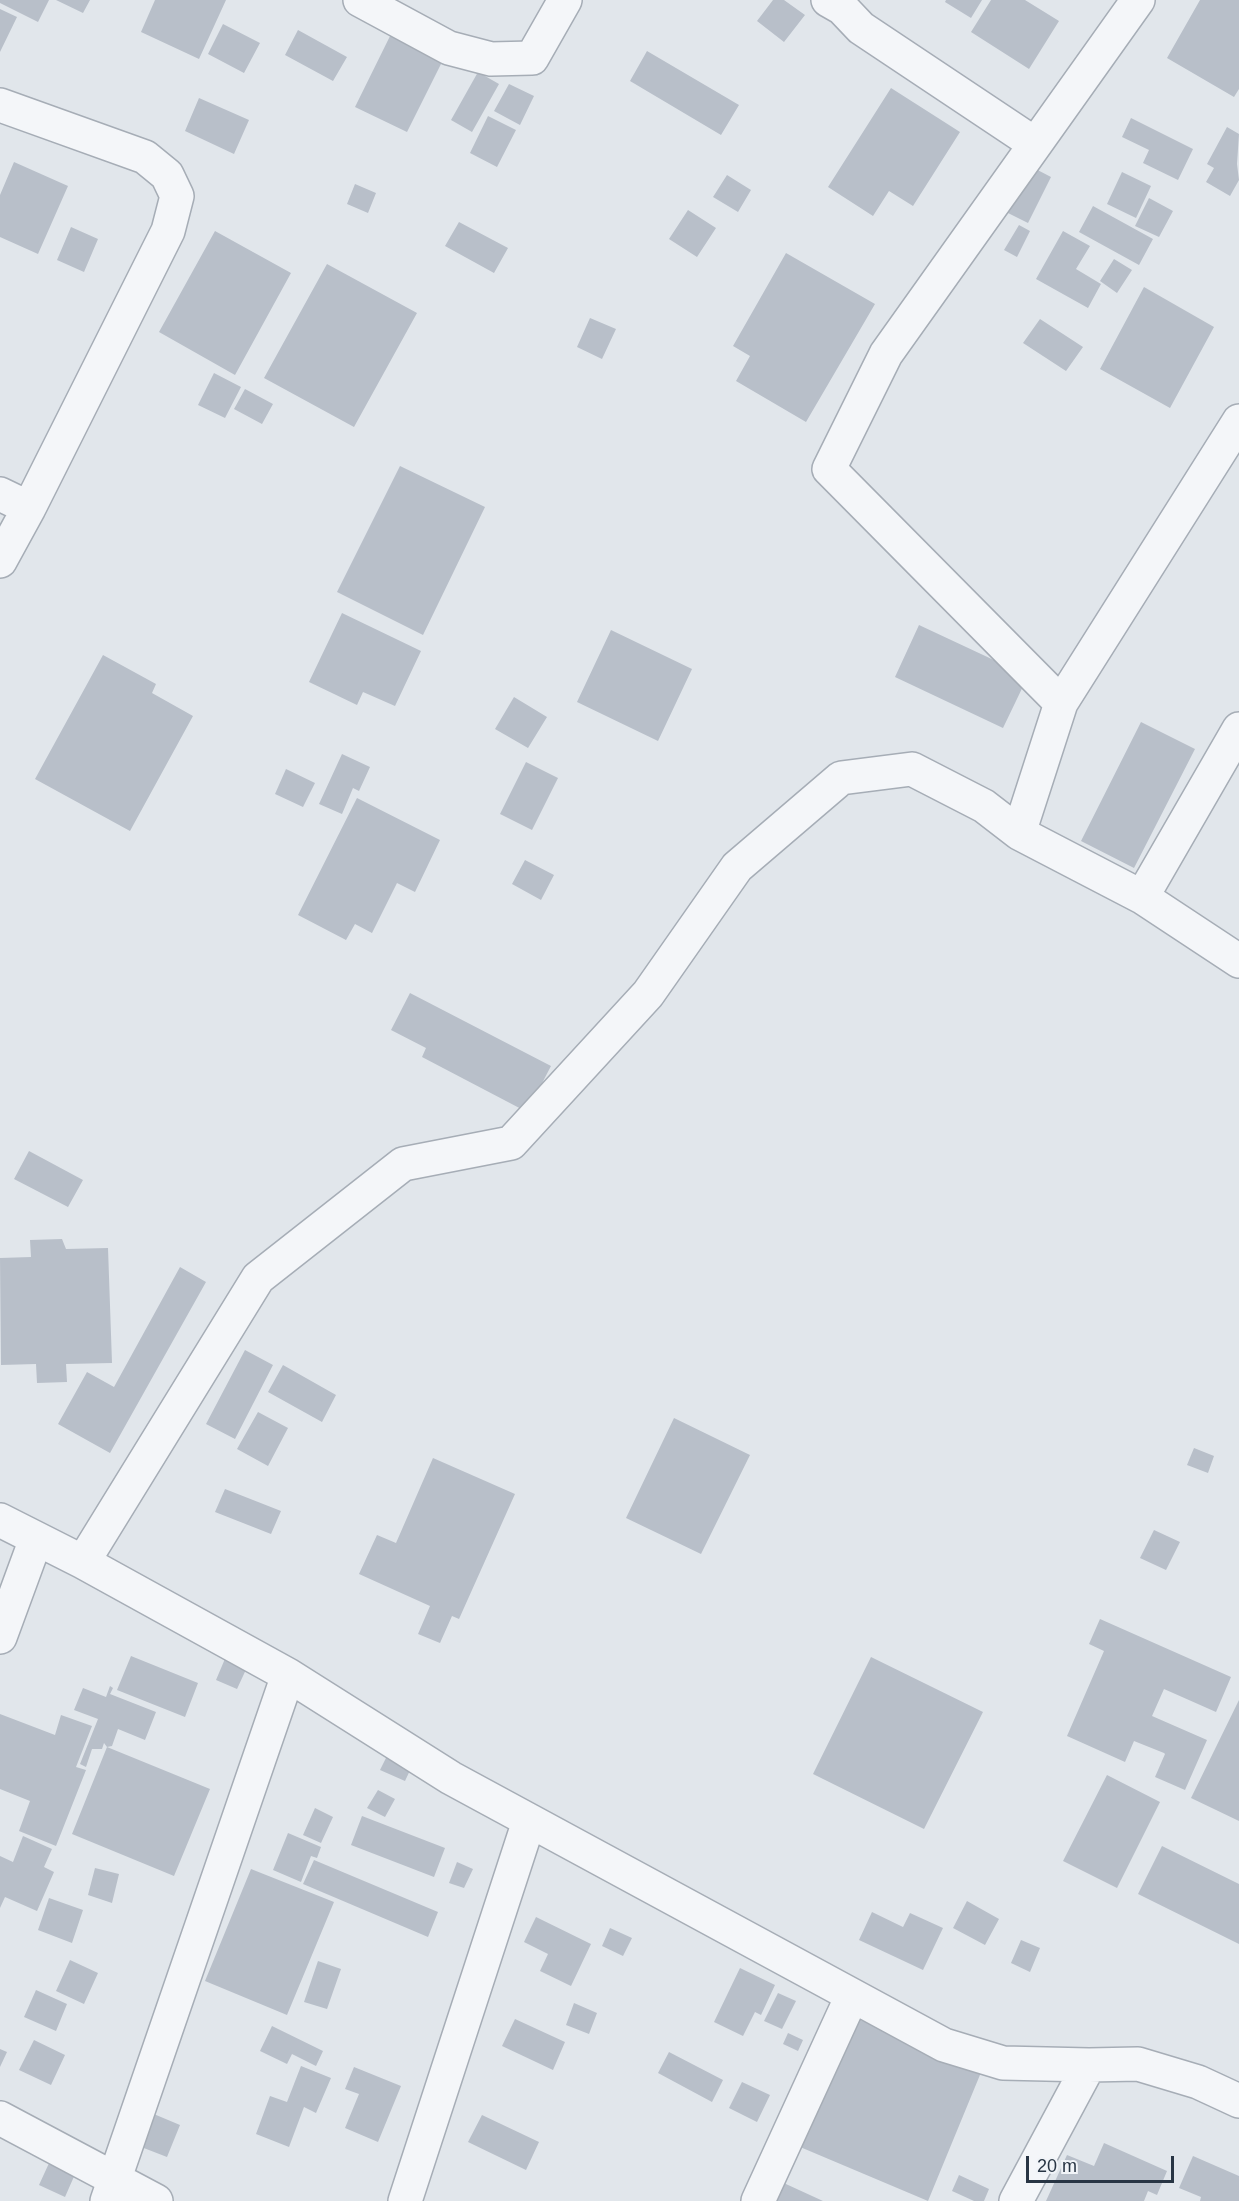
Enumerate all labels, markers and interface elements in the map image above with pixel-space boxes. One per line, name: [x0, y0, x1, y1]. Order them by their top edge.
scale bar: [1029, 2144, 1178, 2182]
text: 20 m: [1037, 2156, 1077, 2176]

